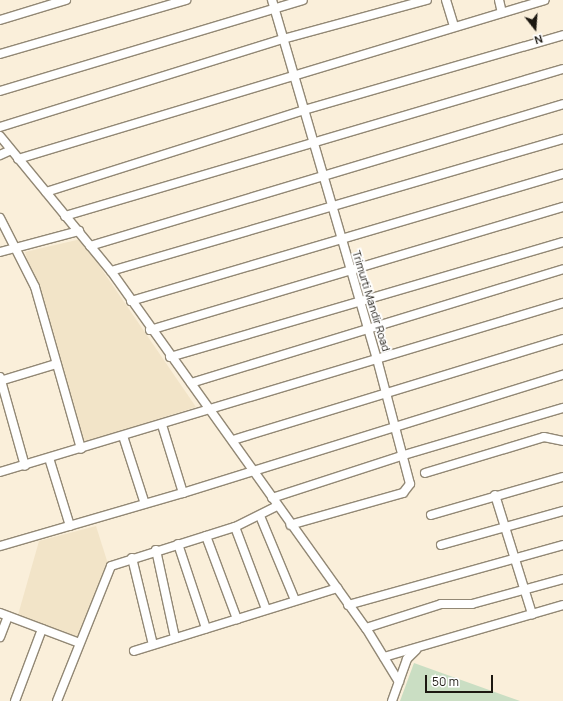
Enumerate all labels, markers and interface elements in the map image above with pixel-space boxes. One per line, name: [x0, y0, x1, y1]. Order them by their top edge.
north arrow: [515, 8, 555, 48]
text: N: [533, 32, 545, 48]
street label: Trimurti Mandir Road: [349, 249, 393, 353]
scale bar: [427, 667, 495, 693]
text: 50 m: [432, 673, 459, 690]

